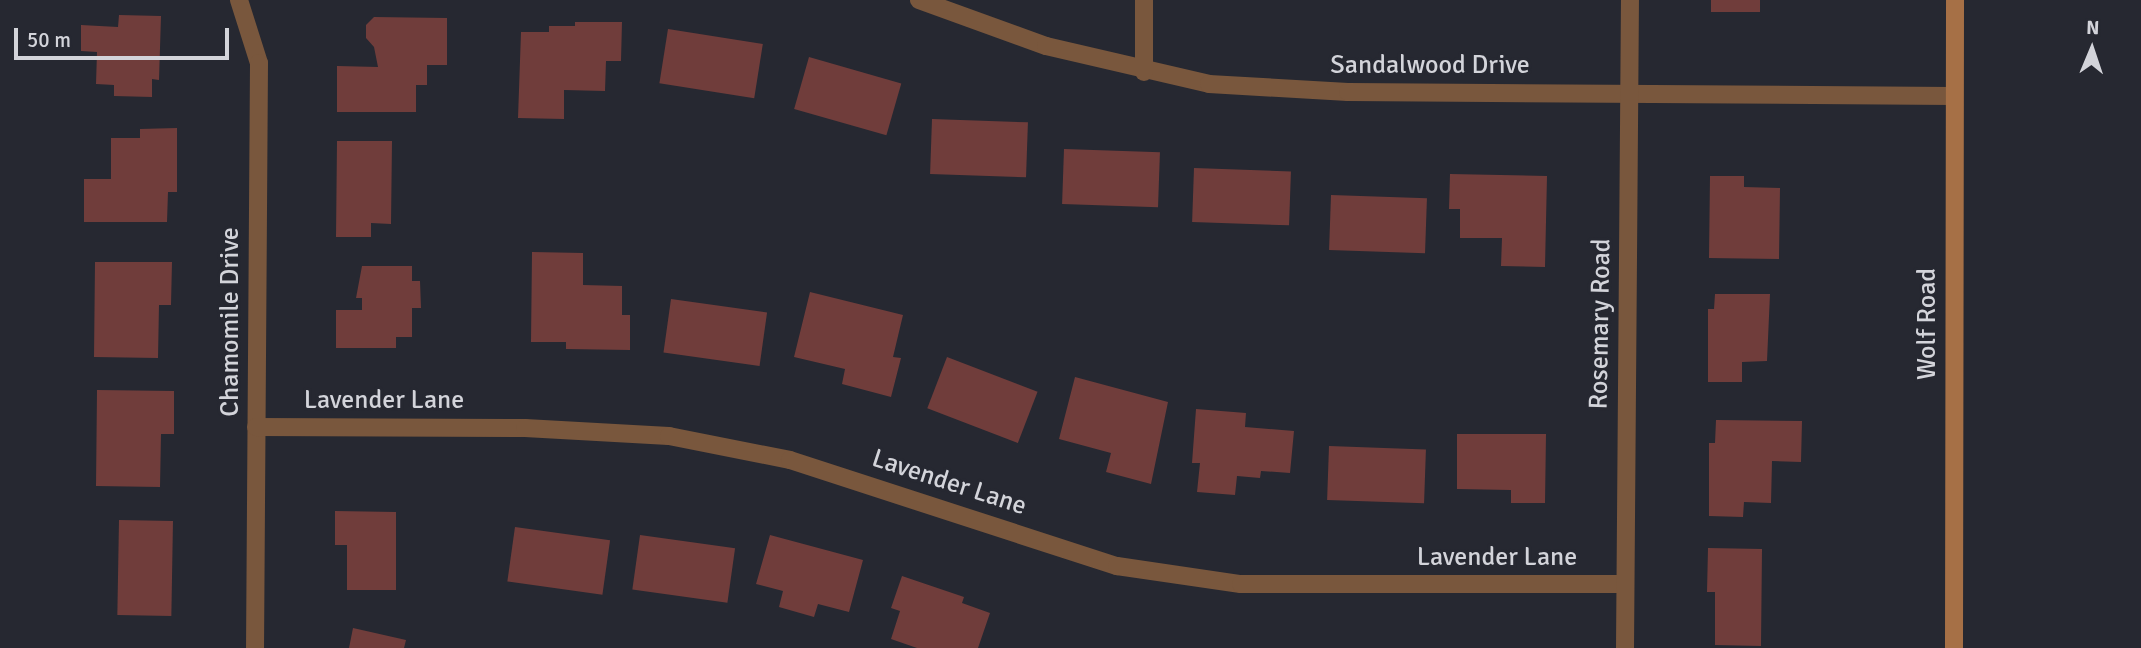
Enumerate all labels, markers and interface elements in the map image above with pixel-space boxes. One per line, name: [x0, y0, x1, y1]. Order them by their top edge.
scale bar: [18, 14, 233, 58]
north arrow: [2057, 14, 2127, 84]
text: N: [2086, 16, 2100, 40]
text: 50 m: [27, 27, 71, 53]
street label: Sandalwood Drive: [1330, 50, 1530, 82]
street label: Chamomile Drive: [215, 227, 247, 417]
street label: Rosemary Road: [1584, 238, 1618, 410]
street label: Wolf Road: [1912, 268, 1944, 380]
street label: Lavender Lane: [304, 385, 464, 417]
street label: Lavender Lane: [868, 443, 1030, 523]
street label: Lavender Lane: [1417, 542, 1577, 574]

